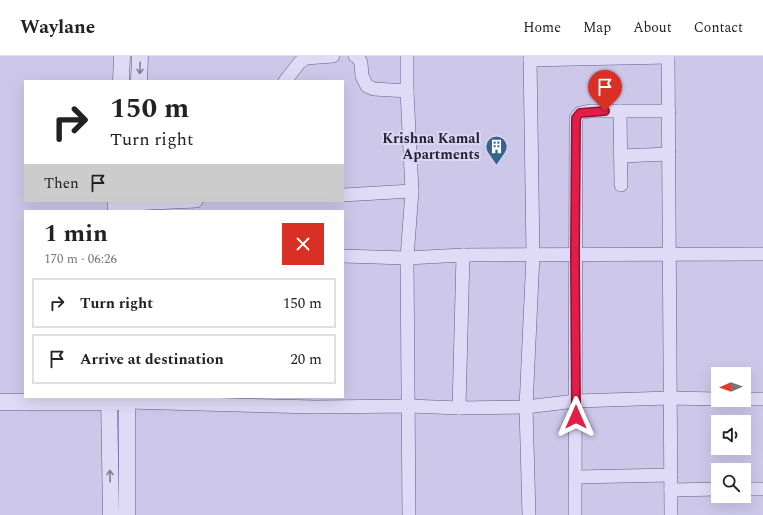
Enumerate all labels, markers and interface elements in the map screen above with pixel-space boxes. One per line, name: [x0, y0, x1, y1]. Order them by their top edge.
text: Waylane: [20, 13, 95, 42]
text: Home: [523, 17, 561, 38]
text: Map: [583, 17, 611, 38]
text: About: [633, 17, 672, 38]
text: Contact: [694, 17, 743, 38]
one-way arrow: [136, 62, 144, 75]
pin: [588, 70, 622, 111]
icon: arrive: [594, 76, 616, 98]
text: 150 m: [110, 87, 189, 130]
icon: right: [44, 96, 96, 148]
text: Turn right: [110, 126, 193, 153]
place label: Krishna Kamal Apartments: [382, 128, 480, 165]
building icon: Krishna Kamal Apartments: [483, 133, 509, 166]
text: Then: [44, 172, 79, 195]
icon: arrive: [87, 172, 109, 194]
text: 1 min: [44, 216, 108, 252]
button: close: [282, 223, 324, 265]
text: 170 m · 06:26: [44, 249, 117, 269]
icon: right: [46, 292, 68, 314]
text: Turn right: [80, 292, 153, 315]
text: 150 m: [283, 292, 322, 315]
icon: arrive: [46, 348, 68, 370]
text: Arrive at destination: [80, 348, 224, 371]
text: 20 m: [290, 348, 322, 371]
north arrow: [711, 367, 751, 407]
map controls: [711, 367, 751, 503]
position arrow: [555, 396, 597, 438]
button: sound: [711, 415, 751, 455]
button: search: [711, 463, 751, 503]
one-way arrow: [106, 470, 114, 483]

